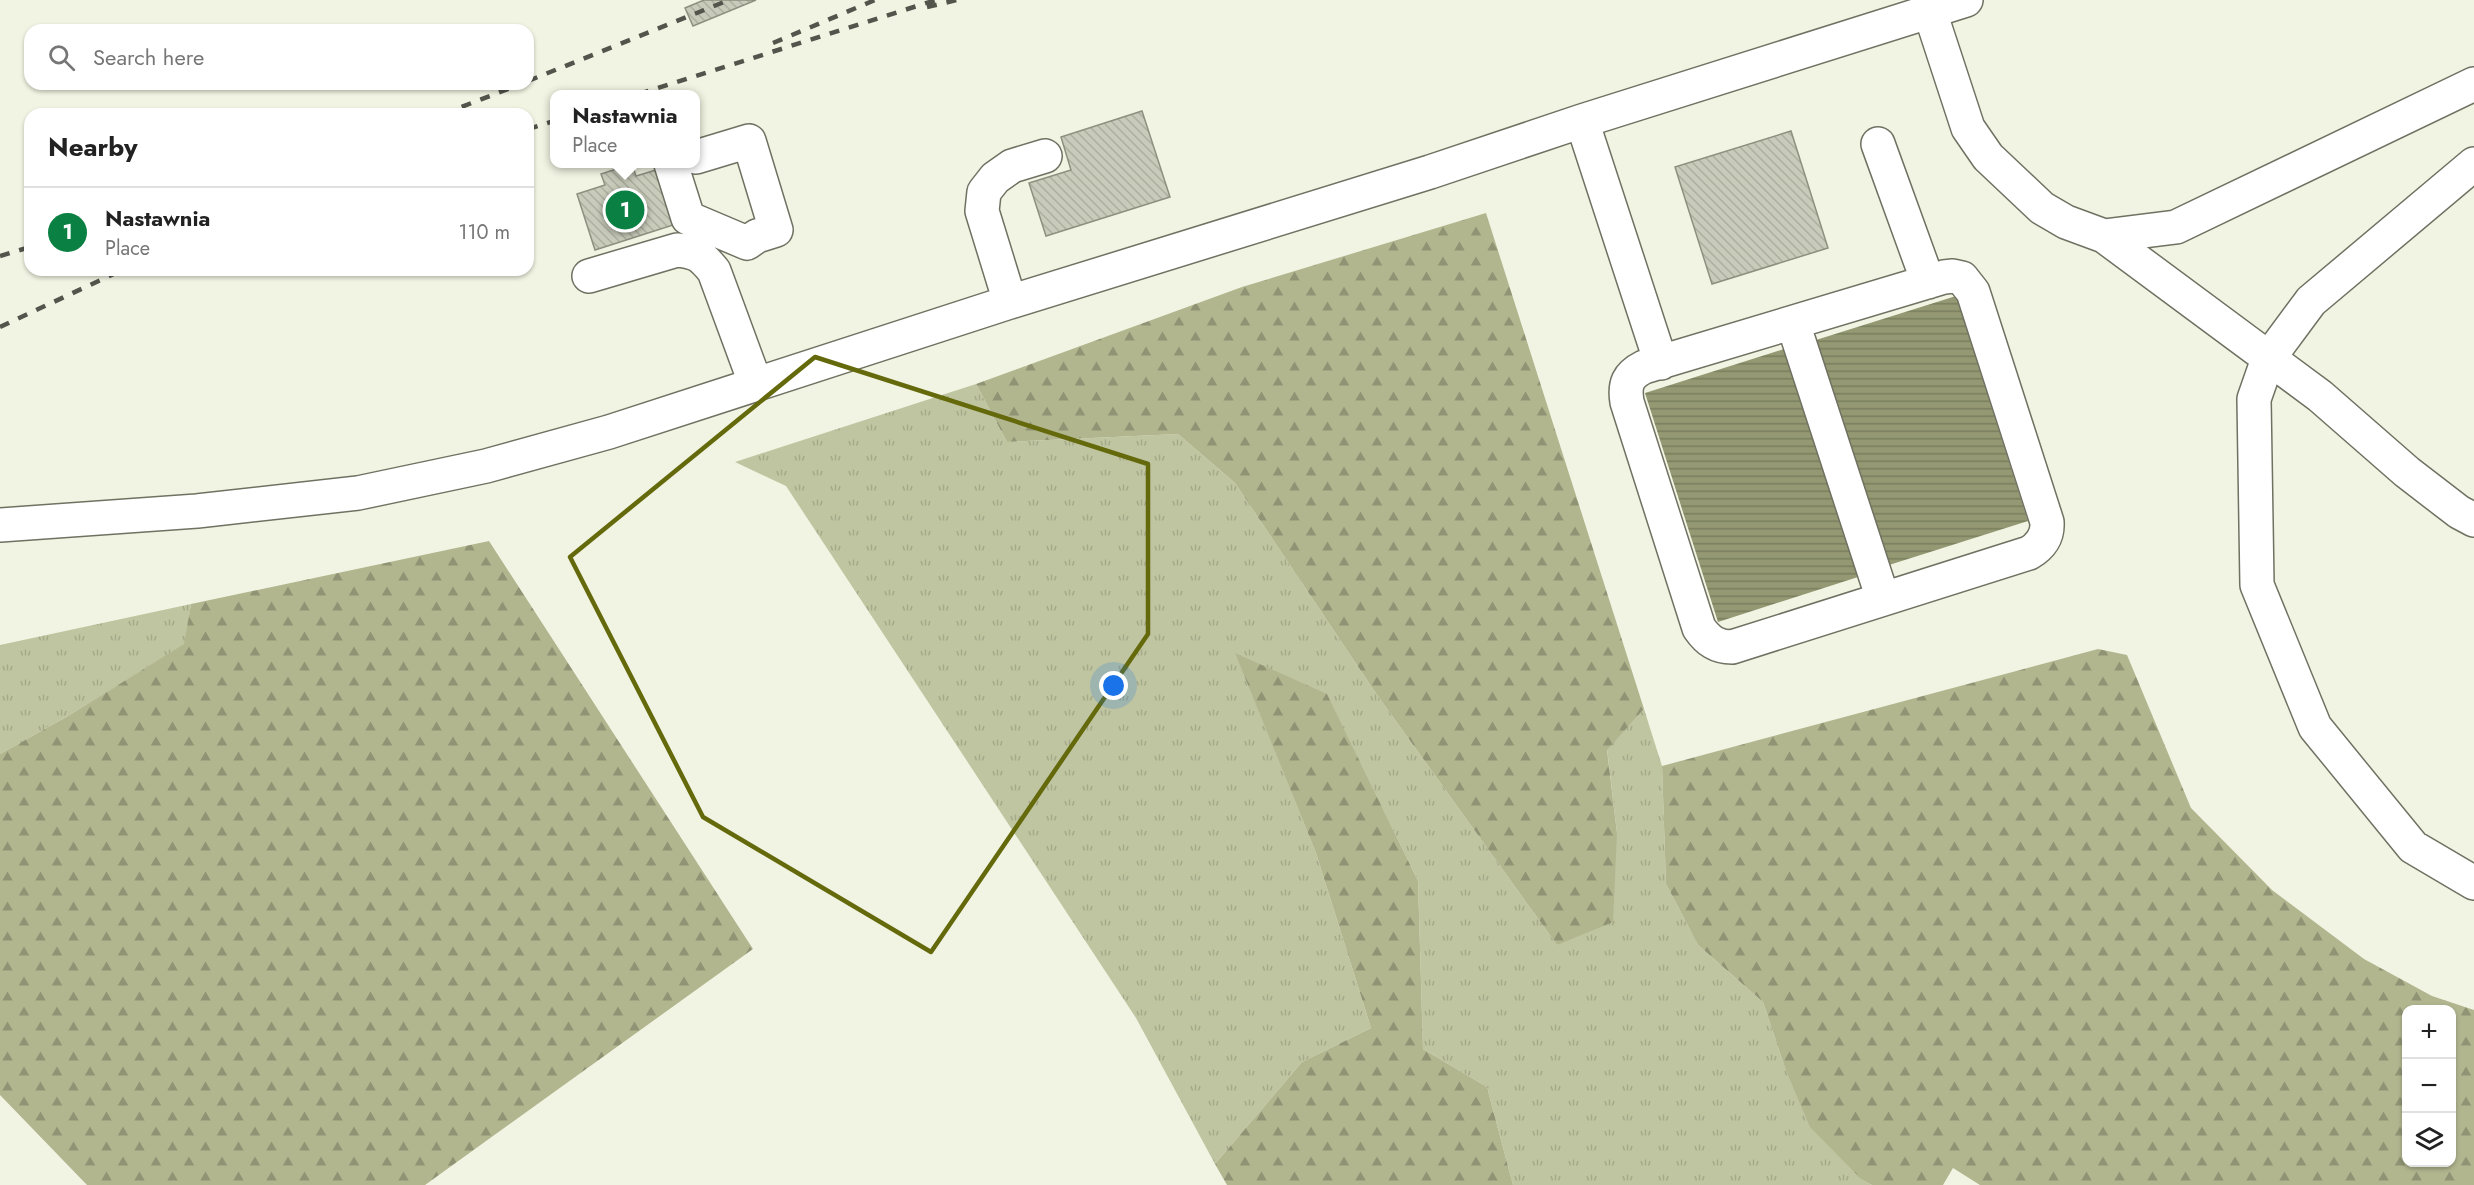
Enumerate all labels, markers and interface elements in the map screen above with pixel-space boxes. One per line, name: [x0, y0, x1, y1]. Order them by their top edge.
search box: [24, 24, 534, 90]
icon: search: [45, 41, 78, 74]
text: Search here: [93, 41, 204, 73]
popup: [550, 90, 700, 168]
text: Nastawnia: [572, 99, 678, 131]
text: Nearby: [48, 128, 137, 166]
text: Place: [572, 131, 617, 160]
pin: 1: [606, 188, 644, 232]
text: Nastawnia: [105, 202, 210, 234]
text: 1: [62, 218, 73, 247]
text: 110 m: [458, 218, 510, 247]
text: Place: [105, 234, 150, 263]
your location: [1099, 671, 1128, 700]
map controls: [2402, 1005, 2456, 1167]
button: +: [2402, 1005, 2456, 1059]
button: −: [2402, 1059, 2456, 1113]
button: layers: [2402, 1113, 2456, 1167]

